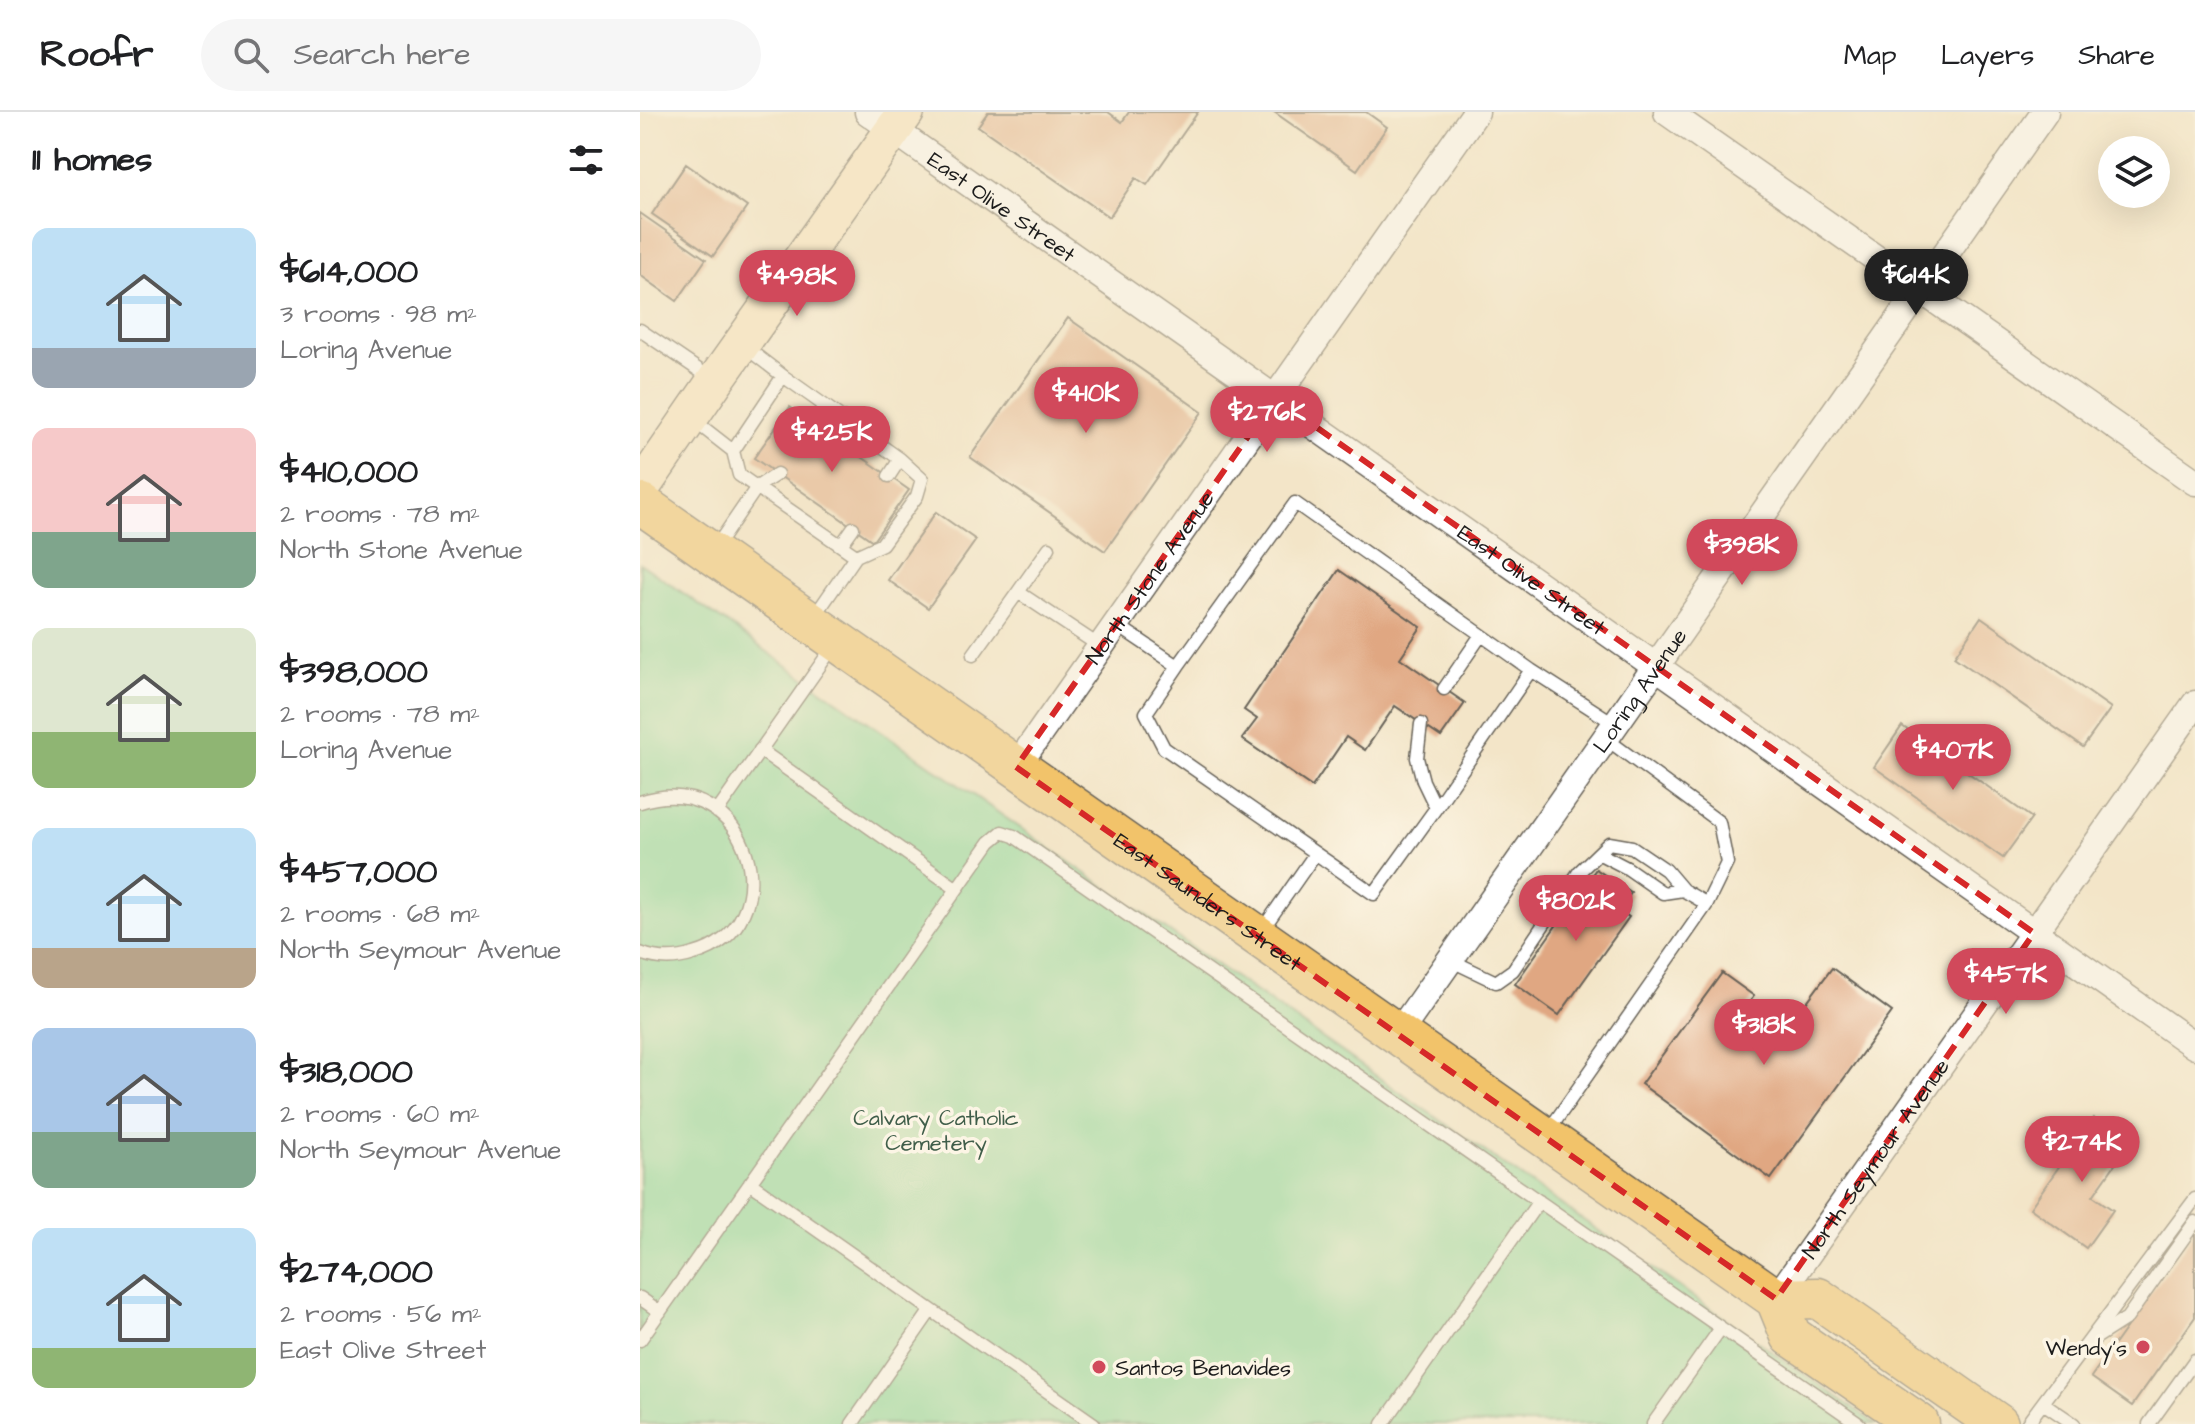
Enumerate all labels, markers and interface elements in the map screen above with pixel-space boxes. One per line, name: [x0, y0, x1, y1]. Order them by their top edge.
search box: [201, 19, 761, 91]
text: Roofr: [40, 29, 153, 81]
icon: search: [229, 33, 273, 77]
text: Search here: [293, 34, 470, 76]
text: Map: [1844, 36, 1897, 75]
text: Layers: [1941, 36, 2034, 75]
text: Share: [2078, 36, 2155, 75]
text: 11 homes: [32, 136, 152, 184]
map controls: [2098, 136, 2170, 208]
button: layers: [2098, 136, 2170, 208]
icon: filters: [564, 138, 608, 182]
street label: East Olive Street: [921, 145, 1082, 271]
text: $614,000: [280, 248, 418, 296]
pin: $614K: [1860, 249, 1972, 317]
pin: $498K: [741, 250, 853, 318]
text: $614K: [1882, 257, 1950, 293]
text: $498K: [757, 258, 837, 294]
icon: home: [96, 260, 192, 356]
text: 3 rooms · 98 m²: [280, 296, 477, 332]
text: Loring Avenue: [280, 332, 452, 368]
pin: $410K: [1030, 367, 1142, 435]
text: $410K: [1052, 375, 1120, 411]
pin: $276K: [1211, 386, 1323, 454]
text: $276K: [1228, 394, 1306, 430]
pin: $425K: [776, 406, 888, 474]
text: $425K: [791, 414, 873, 450]
text: $410,000: [280, 448, 418, 496]
icon: home: [96, 460, 192, 556]
street label: North Stone Avenue: [1079, 485, 1222, 671]
text: 2 rooms · 78 m²: [280, 496, 480, 532]
street label: East Olive Street: [1451, 518, 1612, 644]
pin: $398K: [1686, 519, 1798, 587]
text: $398K: [1704, 527, 1780, 563]
text: North Stone Avenue: [280, 532, 523, 568]
street label: Loring Avenue: [1586, 622, 1695, 760]
text: $398,000: [280, 648, 428, 696]
icon: home: [96, 660, 192, 756]
text: 2 rooms · 78 m²: [280, 696, 480, 732]
pin: $407K: [1897, 724, 2009, 792]
text: Loring Avenue: [280, 732, 452, 768]
text: $407K: [1913, 732, 1993, 768]
street label: East Saunders Street: [1107, 826, 1308, 979]
text: $457,000: [280, 848, 437, 896]
icon: home: [96, 860, 192, 956]
pin: $802K: [1520, 875, 1632, 943]
text: $802K: [1537, 883, 1615, 919]
text: 2 rooms · 68 m²: [280, 896, 480, 932]
text: North Seymour Avenue: [280, 932, 561, 968]
pin: $457K: [1950, 948, 2062, 1016]
text: $457K: [1965, 956, 2047, 992]
pin: $318K: [1708, 999, 1820, 1067]
text: $318K: [1732, 1007, 1796, 1043]
text: $318,000: [280, 1048, 413, 1096]
street label: North Seymour Avenue: [1795, 1053, 1958, 1266]
icon: home: [96, 1060, 192, 1156]
text: 2 rooms · 60 m²: [280, 1096, 480, 1132]
park label: Calvary Catholic Cemetery: [853, 1103, 1019, 1160]
pin: $274K: [2026, 1116, 2138, 1184]
text: $274K: [2043, 1124, 2121, 1160]
text: North Seymour Avenue: [280, 1132, 561, 1168]
text: $274,000: [280, 1248, 433, 1296]
icon: home: [96, 1260, 192, 1356]
text: 2 rooms · 56 m²: [280, 1296, 482, 1332]
text: East Olive Street: [280, 1332, 486, 1368]
place label: Wendy's: [2045, 1333, 2127, 1365]
marker: Wendy's: [2134, 1338, 2152, 1356]
place label: Santos Benavides: [1115, 1353, 1291, 1384]
marker: Santos Benavides: [1090, 1358, 1108, 1376]

